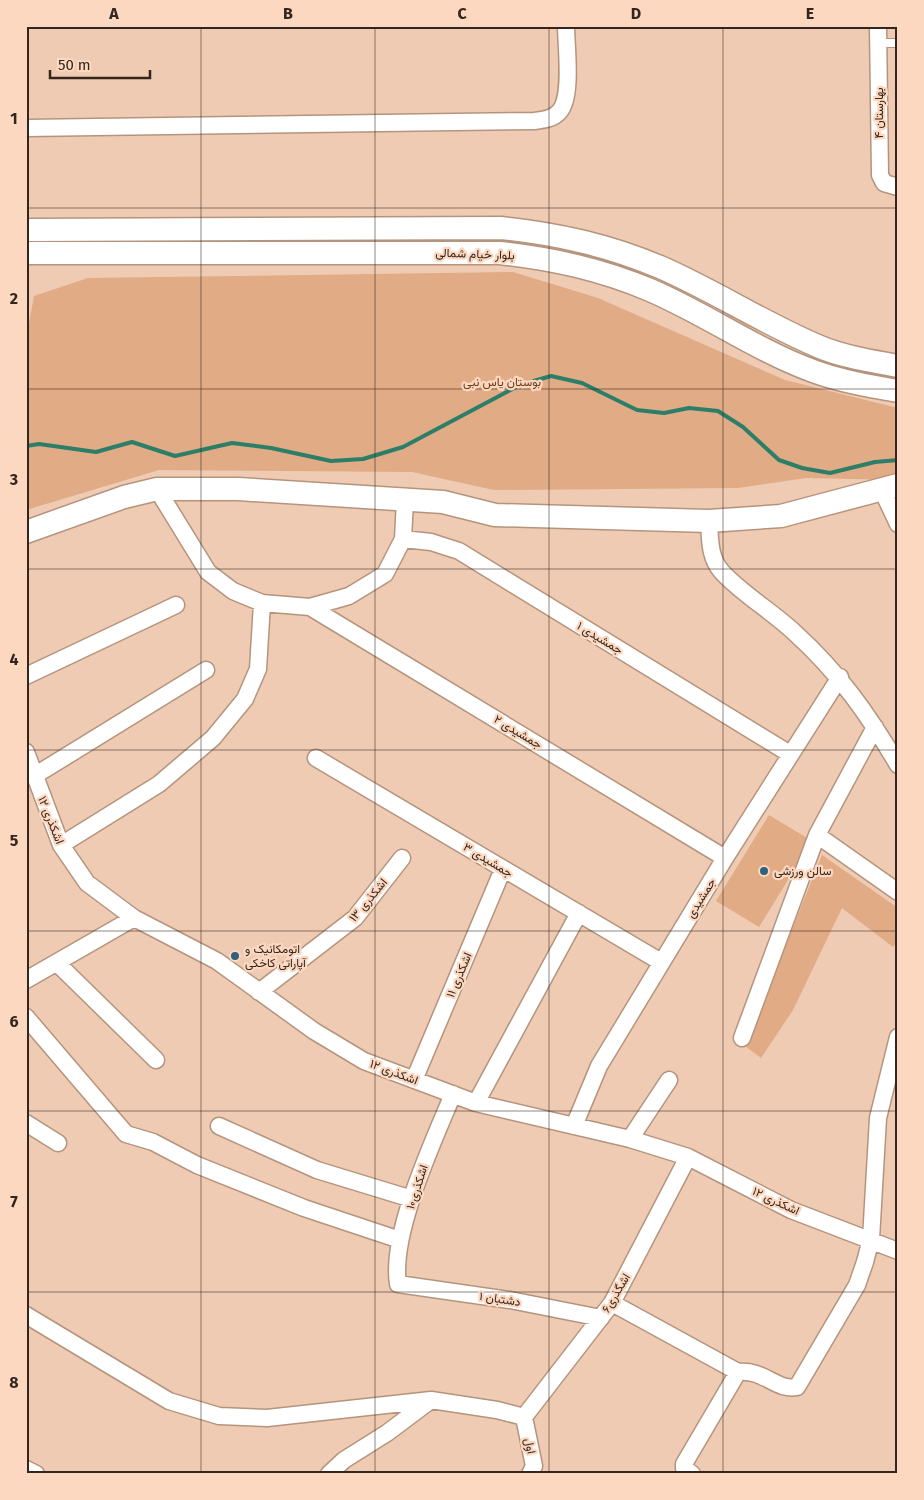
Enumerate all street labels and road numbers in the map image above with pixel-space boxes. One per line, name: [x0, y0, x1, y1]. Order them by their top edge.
street label: بهارستان ۴: [872, 87, 887, 139]
street label: بلوار خیام شمالی: [435, 246, 515, 263]
street label: جمشیدی ۱: [574, 619, 625, 658]
street label: جمشیدی ۲: [491, 712, 545, 753]
street label: اشکذری ۱۲: [34, 794, 67, 846]
street label: جمشیدی ۳: [460, 840, 515, 881]
street label: اشکذری ۱۳: [346, 876, 391, 925]
street label: جمشیدی: [683, 876, 720, 921]
street label: اشکذری ۱۱: [443, 950, 476, 1000]
street label: اشکذری ۱۲: [368, 1056, 420, 1088]
street label: اشکذری۱۰: [403, 1163, 432, 1211]
street label: اشکذری ۱۲: [750, 1184, 802, 1219]
street label: اشگذری۶: [599, 1271, 634, 1316]
street label: دشتبان ۱: [478, 1289, 522, 1309]
street label: اول: [521, 1437, 538, 1455]

